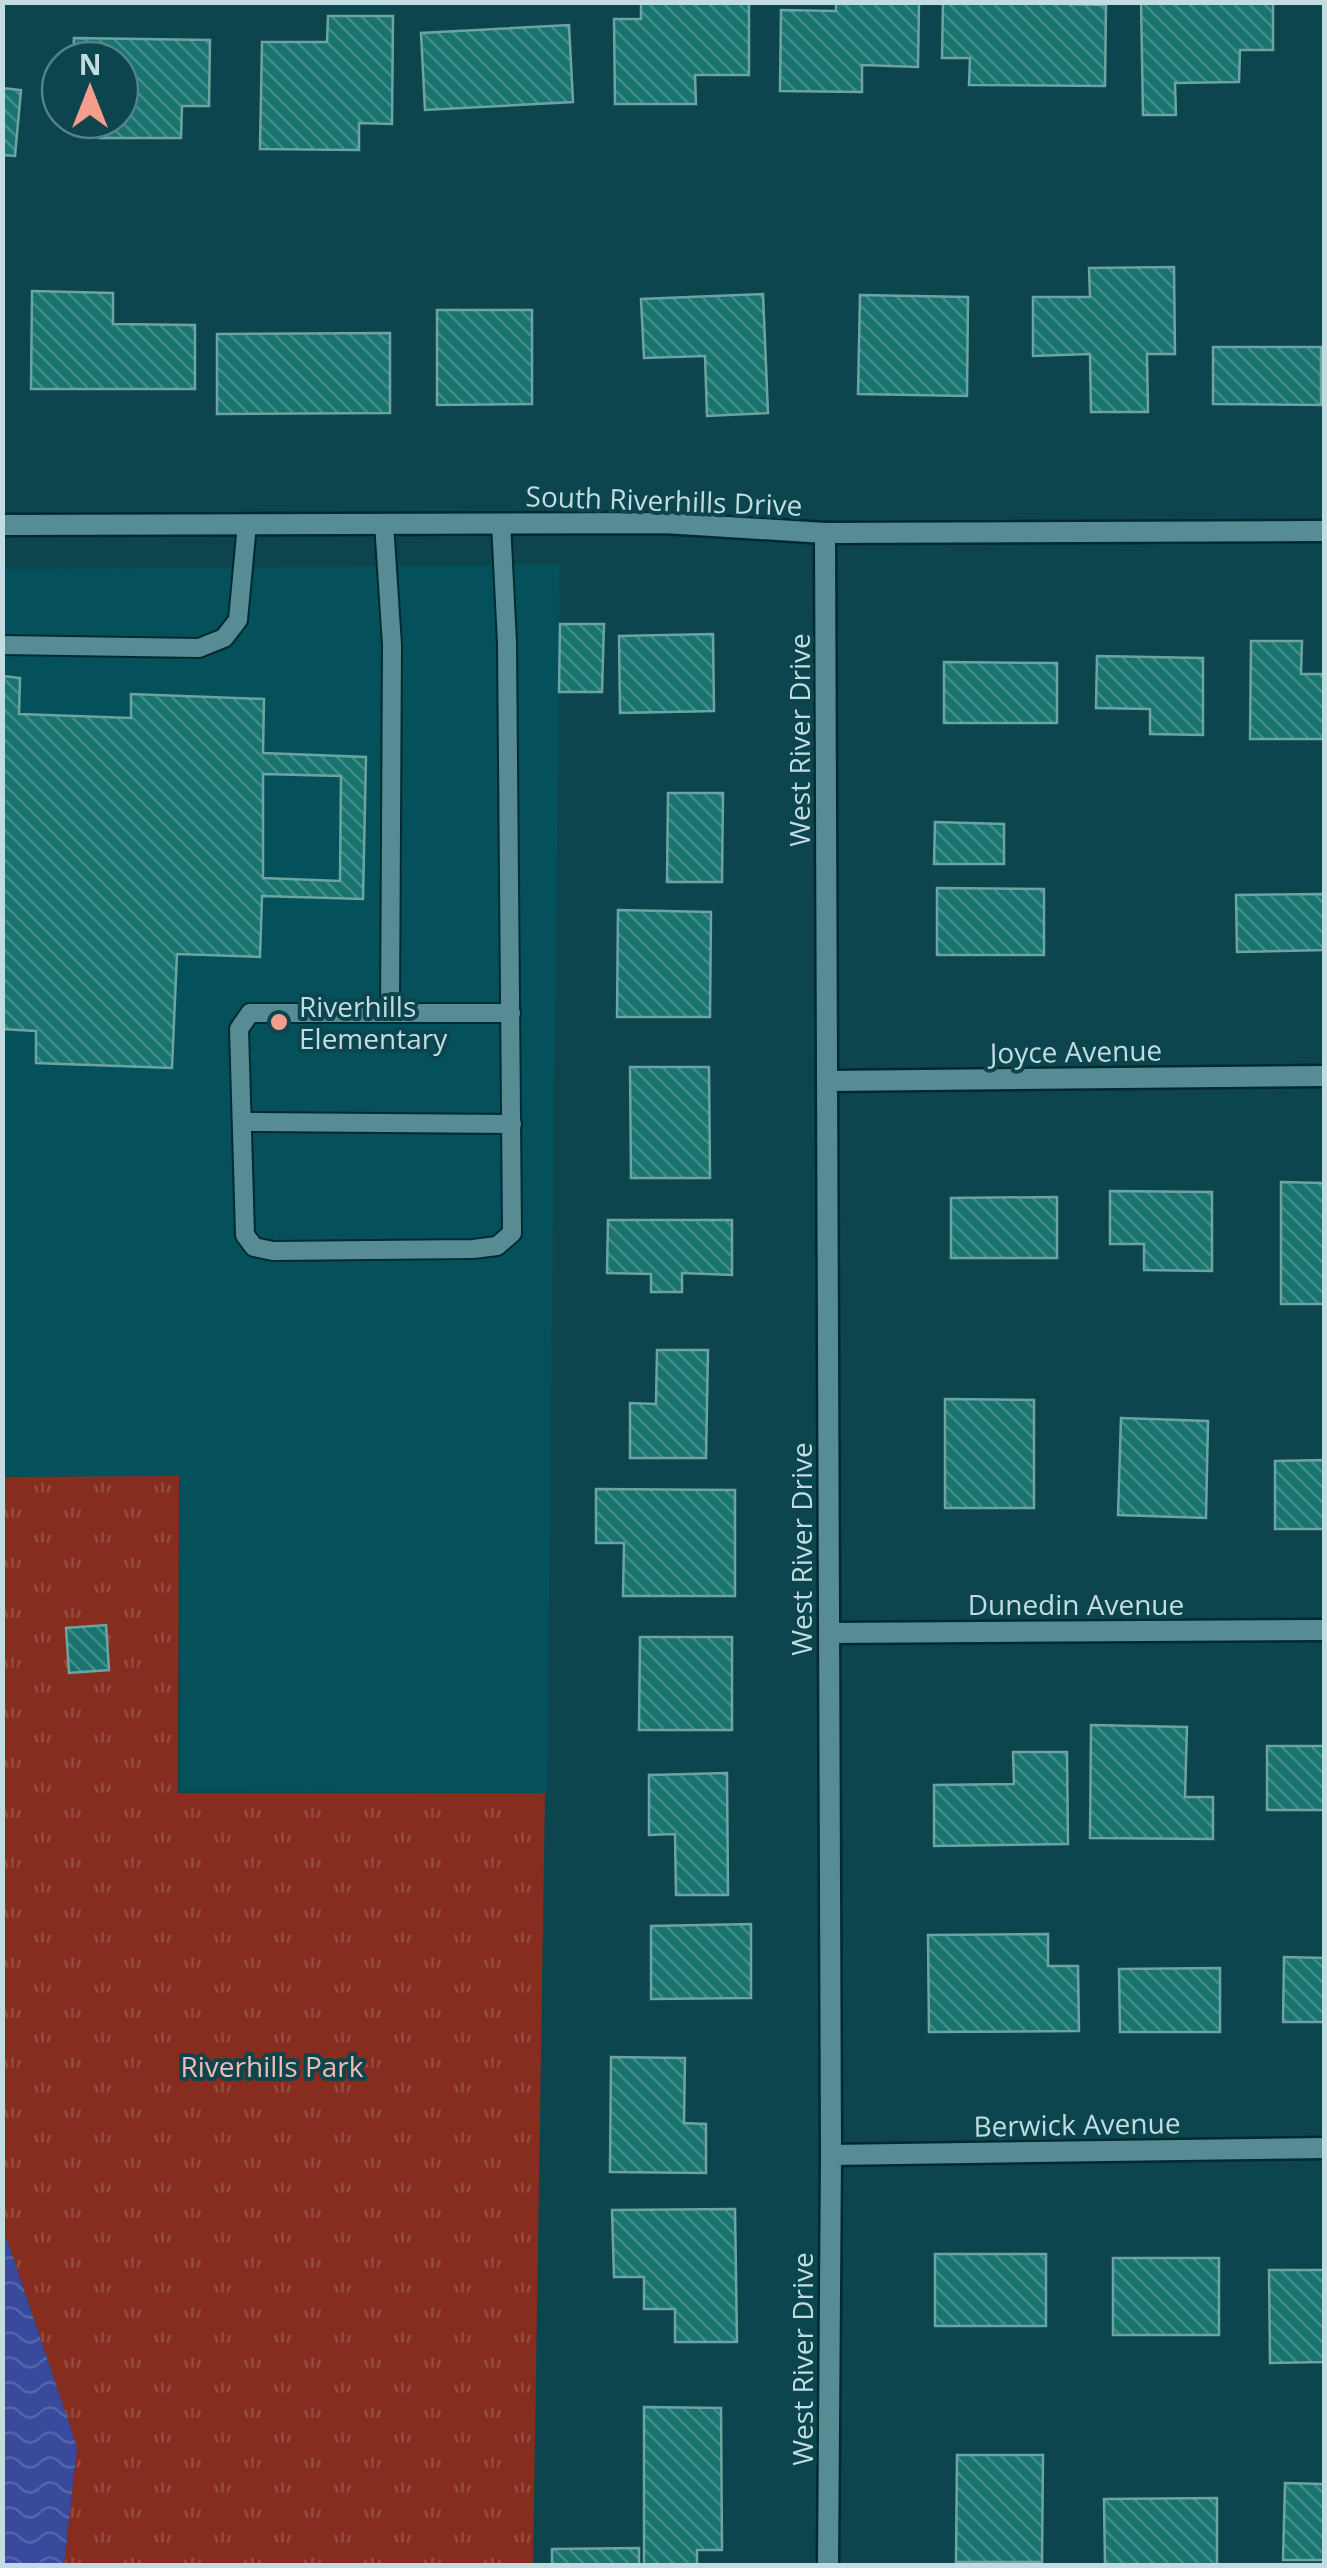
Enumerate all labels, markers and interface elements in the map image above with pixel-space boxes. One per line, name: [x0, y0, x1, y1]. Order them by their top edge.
north arrow: [40, 40, 140, 140]
text: N: [79, 45, 101, 83]
street label: South Riverhills Drive: [525, 476, 803, 524]
street label: West River Drive: [780, 633, 818, 847]
place label: Riverhills Elementary: [299, 987, 448, 1057]
marker: Riverhills Elementary: [268, 1011, 290, 1033]
street label: Joyce Avenue: [987, 1030, 1162, 1072]
street label: West River Drive: [782, 1442, 820, 1656]
street label: Dunedin Avenue: [968, 1585, 1184, 1623]
park label: Riverhills Park: [180, 2047, 364, 2085]
street label: Berwick Avenue: [973, 2103, 1181, 2145]
street label: West River Drive: [783, 2252, 821, 2466]

